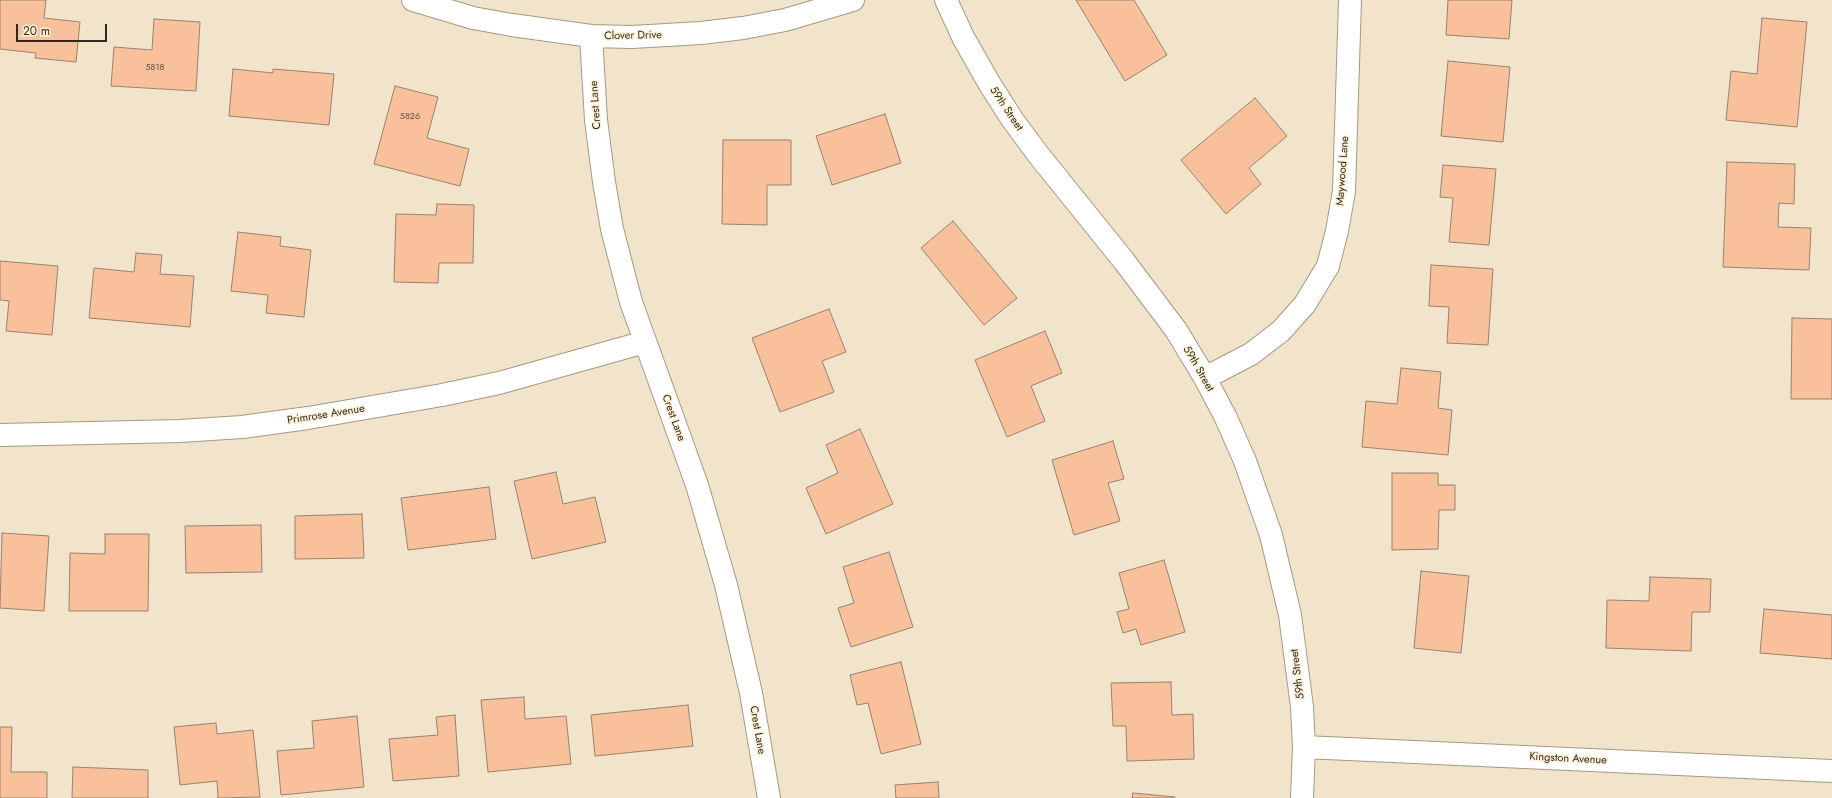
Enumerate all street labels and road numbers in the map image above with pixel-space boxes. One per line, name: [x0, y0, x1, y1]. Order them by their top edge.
street label: Clover Drive: [604, 29, 662, 43]
street label: Crest Lane: [588, 80, 604, 130]
street label: 59th Street: [986, 84, 1026, 134]
street label: Maywood Lane: [1334, 136, 1352, 206]
street label: 59th Street: [1180, 344, 1216, 394]
street label: Crest Lane: [658, 393, 688, 443]
street label: Primrose Avenue: [286, 402, 366, 428]
street label: 59th Street: [1288, 648, 1308, 700]
street label: Crest Lane: [746, 705, 768, 755]
street label: Kingston Avenue: [1529, 750, 1607, 768]

